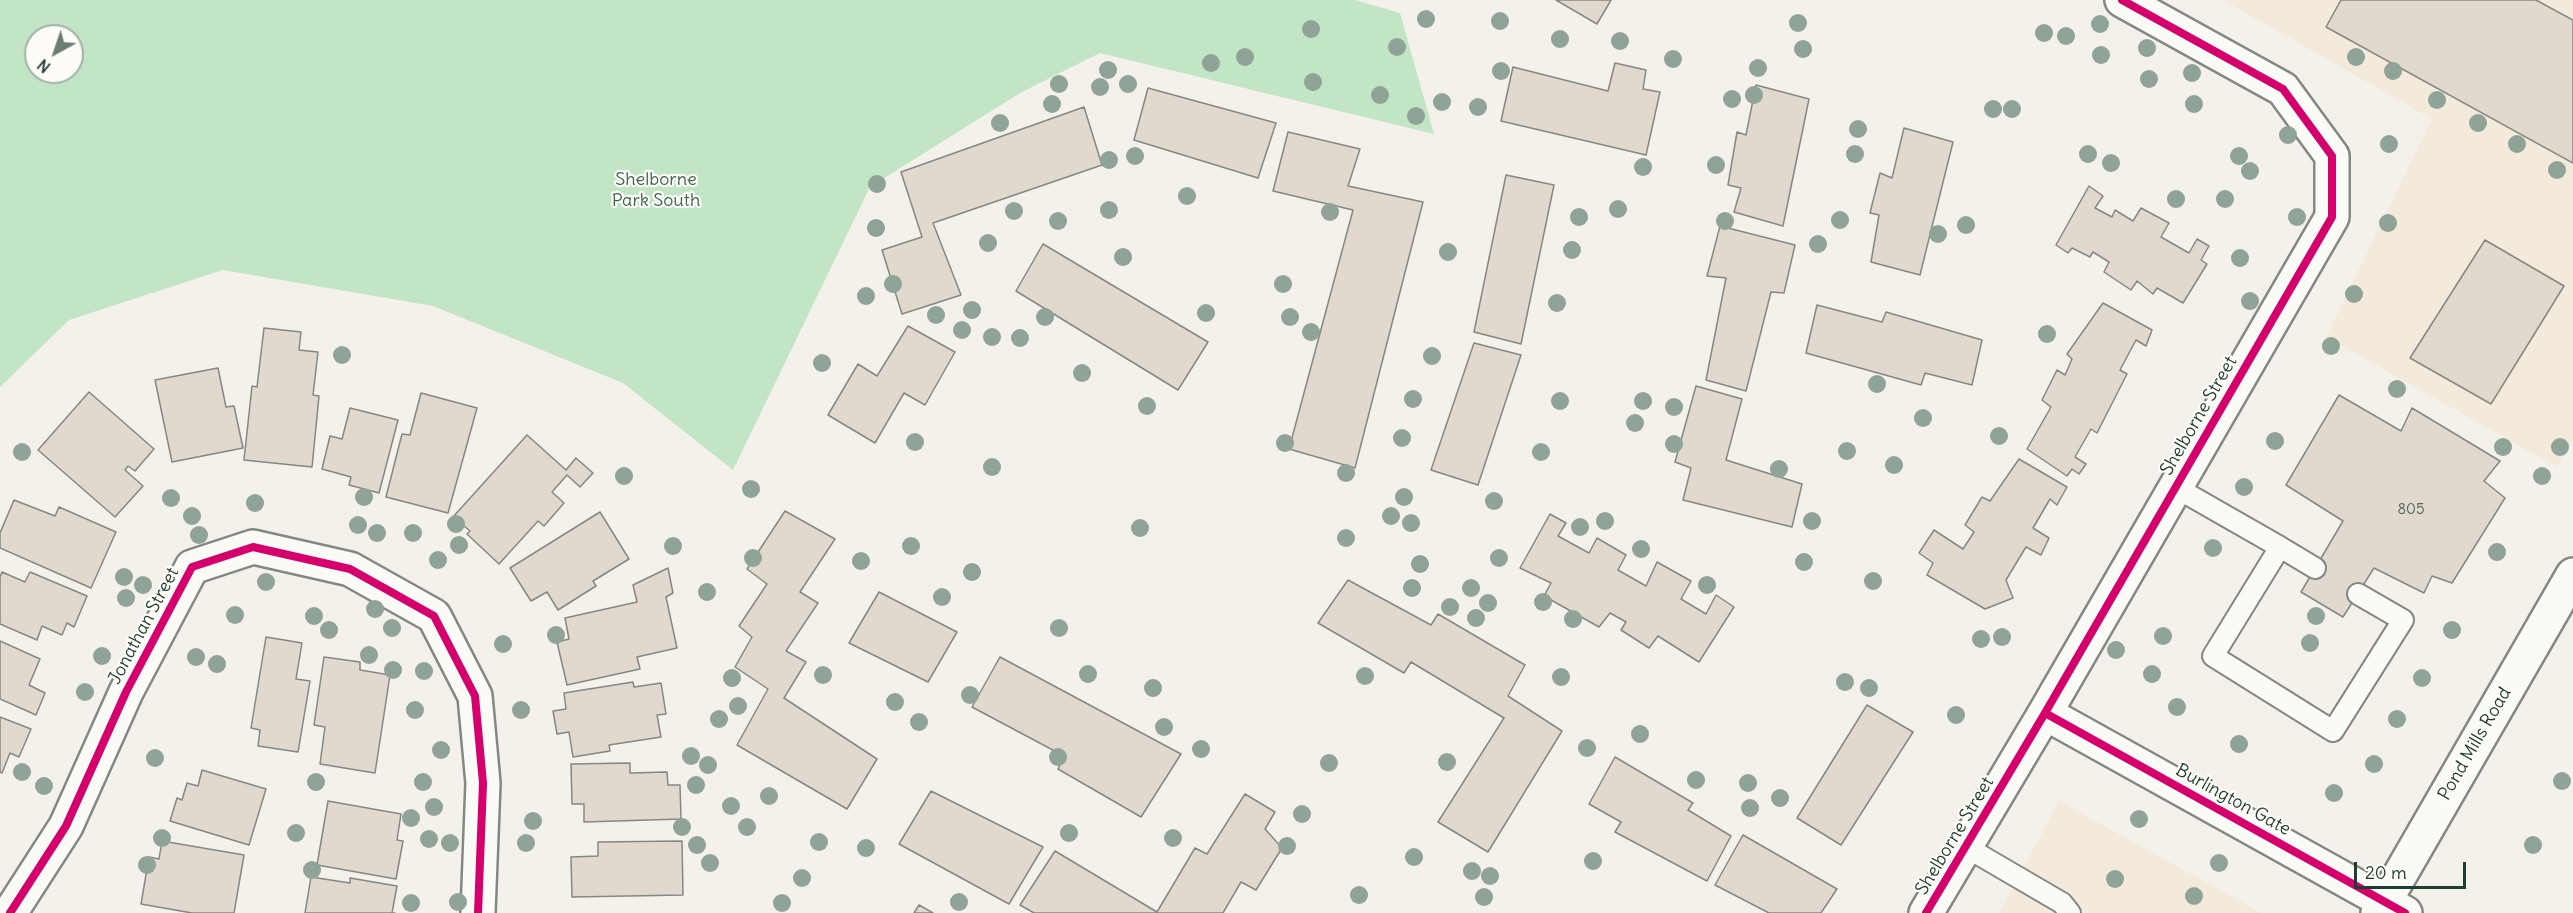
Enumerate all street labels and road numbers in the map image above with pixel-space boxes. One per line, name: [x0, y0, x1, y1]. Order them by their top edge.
street label: Shelborne Street: [2156, 353, 2242, 479]
street label: Jonathan Street: [104, 564, 184, 688]
street label: Pond Mills Road: [2434, 684, 2516, 804]
street label: Burlington Gate: [2172, 760, 2294, 840]
street label: Shelborne Street: [1911, 773, 1999, 899]

